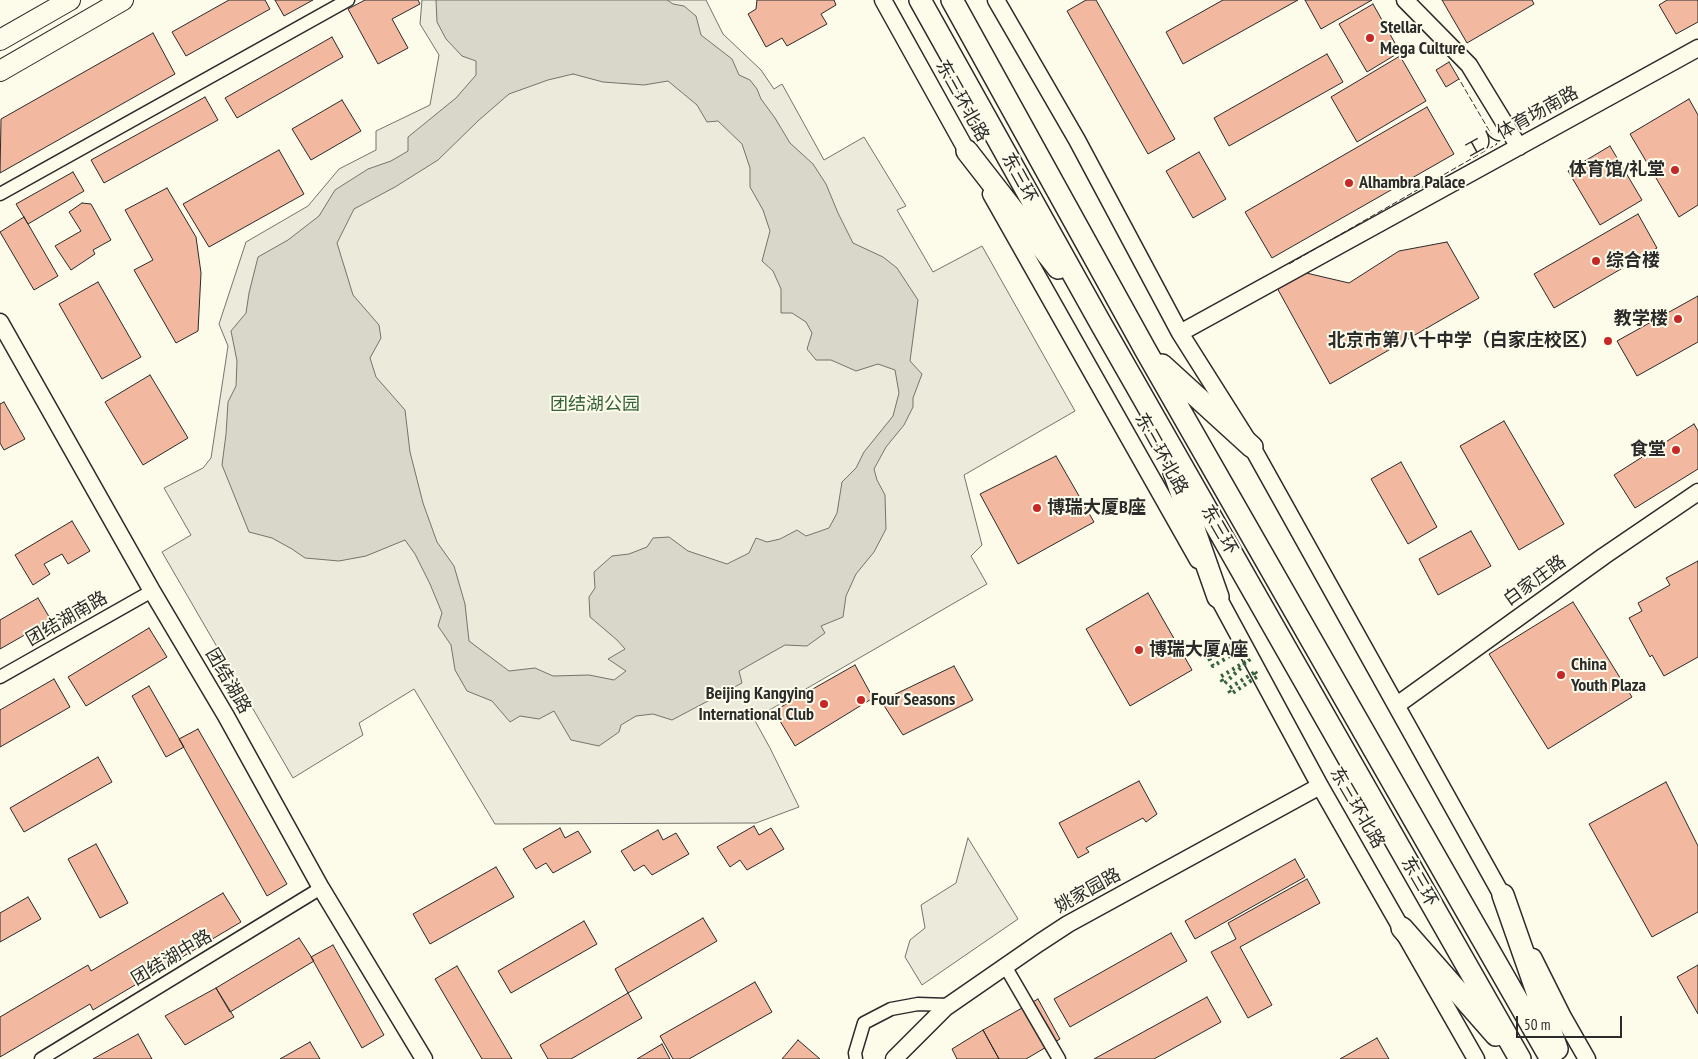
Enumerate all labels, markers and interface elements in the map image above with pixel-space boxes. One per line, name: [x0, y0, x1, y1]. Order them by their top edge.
place label: Stellar Mega Culture: [1380, 17, 1465, 59]
marker: Stellar Mega Culture: [1364, 32, 1376, 44]
street label: 东三环北路: [931, 56, 993, 146]
street label: 工人体育场南路: [1462, 82, 1582, 162]
street label: 东三环: [996, 149, 1042, 207]
place label: 体育馆/礼堂: [1569, 159, 1665, 181]
marker: 体育馆/礼堂: [1669, 164, 1681, 176]
place label: Alhambra Palace: [1359, 172, 1465, 194]
marker: Alhambra Palace: [1343, 177, 1355, 189]
place label: 综合楼: [1606, 250, 1660, 272]
marker: 综合楼: [1590, 255, 1602, 267]
place label: 教学楼: [1614, 308, 1668, 330]
marker: 教学楼: [1672, 313, 1684, 325]
place label: 北京市第八十中学（白家庄校区）: [1328, 330, 1598, 352]
marker: 北京市第八十中学（白家庄校区）: [1602, 335, 1614, 347]
park label: 团结湖公园: [550, 394, 640, 416]
street label: 东三环北路: [1130, 409, 1192, 499]
place label: 食堂: [1630, 439, 1666, 461]
marker: 食堂: [1670, 444, 1682, 456]
place label: 博瑞大厦B座: [1047, 497, 1146, 519]
street label: 东三环: [1196, 501, 1242, 559]
marker: 博瑞大厦B座: [1031, 502, 1043, 514]
street label: 白家庄路: [1500, 551, 1570, 611]
street label: 团结湖南路: [23, 587, 111, 651]
place label: 博瑞大厦A座: [1149, 639, 1248, 661]
street label: 团结湖路: [201, 644, 255, 718]
marker: 博瑞大厦A座: [1133, 644, 1145, 656]
place label: China Youth Plaza: [1571, 654, 1646, 696]
marker: China Youth Plaza: [1555, 669, 1567, 681]
place label: Beijing Kangying International Club: [698, 683, 814, 726]
place label: Four Seasons: [871, 689, 955, 711]
marker: Four Seasons: [855, 694, 867, 706]
marker: Beijing Kangying International Club: [818, 698, 830, 710]
street label: 东三环北路: [1325, 764, 1389, 852]
street label: 东三环: [1396, 853, 1442, 911]
street label: 姚家园路: [1051, 864, 1125, 918]
street label: 团结湖中路: [128, 926, 216, 990]
scale bar: [1518, 1006, 1624, 1038]
text: 50 m: [1524, 1015, 1550, 1034]

